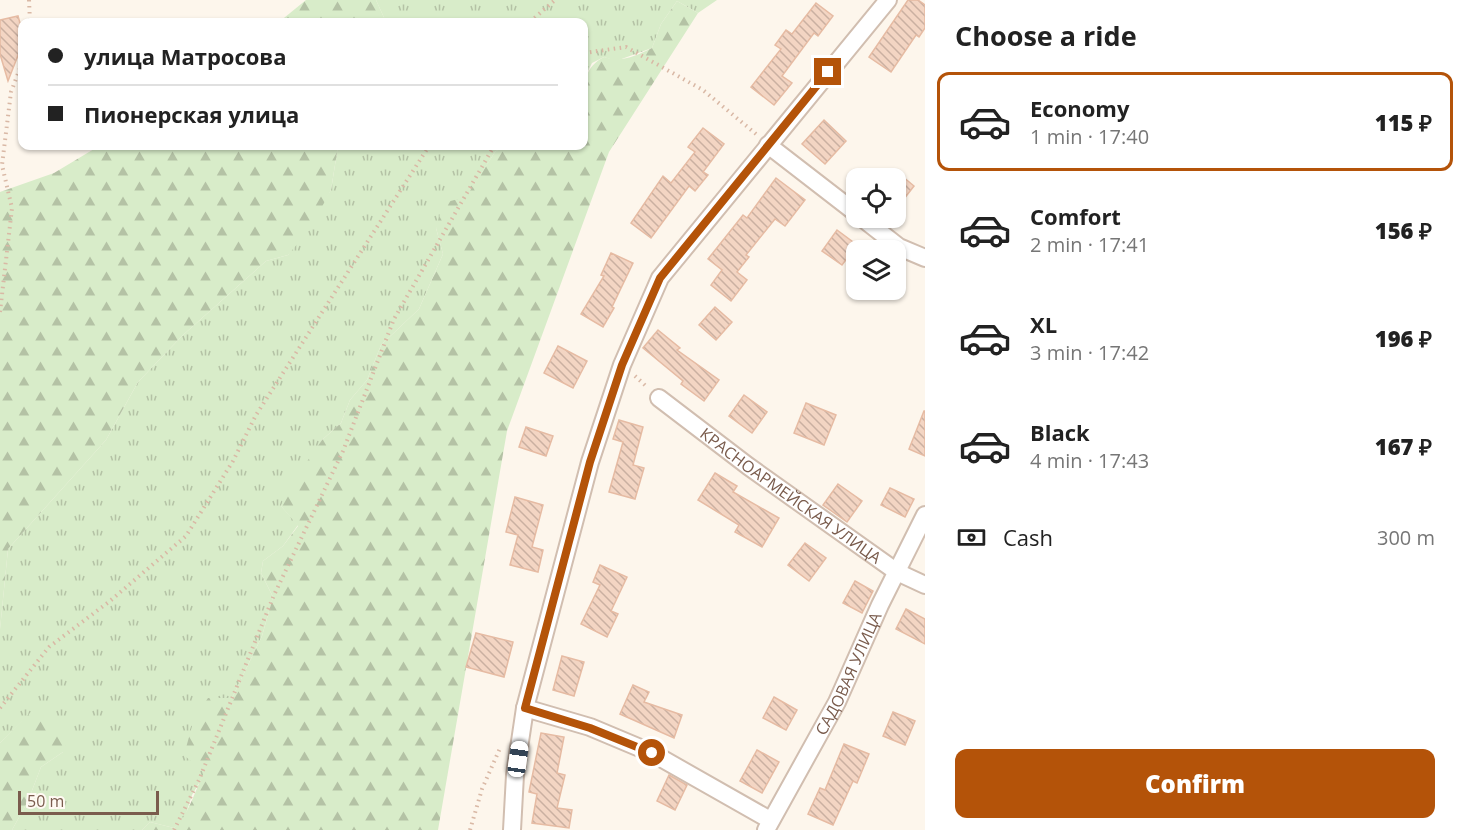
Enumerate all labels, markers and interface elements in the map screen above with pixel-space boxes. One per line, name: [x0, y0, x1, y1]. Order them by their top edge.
text: Choose a ride: [955, 17, 1137, 54]
text: улица Матросова: [84, 41, 287, 71]
route end: [814, 58, 841, 85]
text: Economy: [1030, 93, 1129, 123]
icon: car: [958, 95, 1012, 149]
text: Пионерская улица: [84, 99, 299, 129]
text: 115 ₽: [1375, 107, 1432, 137]
text: 1 min · 17:40: [1030, 123, 1149, 150]
map controls: [846, 168, 906, 300]
button: locate: [846, 168, 906, 228]
text: Comfort: [1030, 201, 1121, 231]
icon: car: [958, 203, 1012, 257]
text: 156 ₽: [1375, 215, 1432, 245]
text: 2 min · 17:41: [1030, 231, 1149, 258]
button: layers: [846, 240, 906, 300]
text: XL: [1030, 309, 1057, 339]
icon: car: [958, 311, 1012, 365]
text: 196 ₽: [1375, 323, 1432, 353]
text: 3 min · 17:42: [1030, 339, 1149, 366]
text: Black: [1030, 417, 1090, 447]
icon: car: [958, 419, 1012, 473]
street label: КРАСНОАРМЕЙСКАЯ УЛИЦА: [696, 422, 886, 569]
text: 167 ₽: [1375, 431, 1432, 461]
text: 4 min · 17:43: [1030, 447, 1149, 474]
icon: cash: [955, 521, 988, 554]
text: Cash: [1003, 522, 1053, 552]
text: 300 m: [1377, 524, 1435, 551]
street label: САДОВАЯ УЛИЦА: [810, 608, 887, 739]
route start: [638, 739, 665, 766]
car: [507, 740, 529, 778]
button: Confirm: [955, 749, 1435, 818]
scale bar: [18, 788, 159, 816]
text: 50 m: [27, 790, 64, 812]

